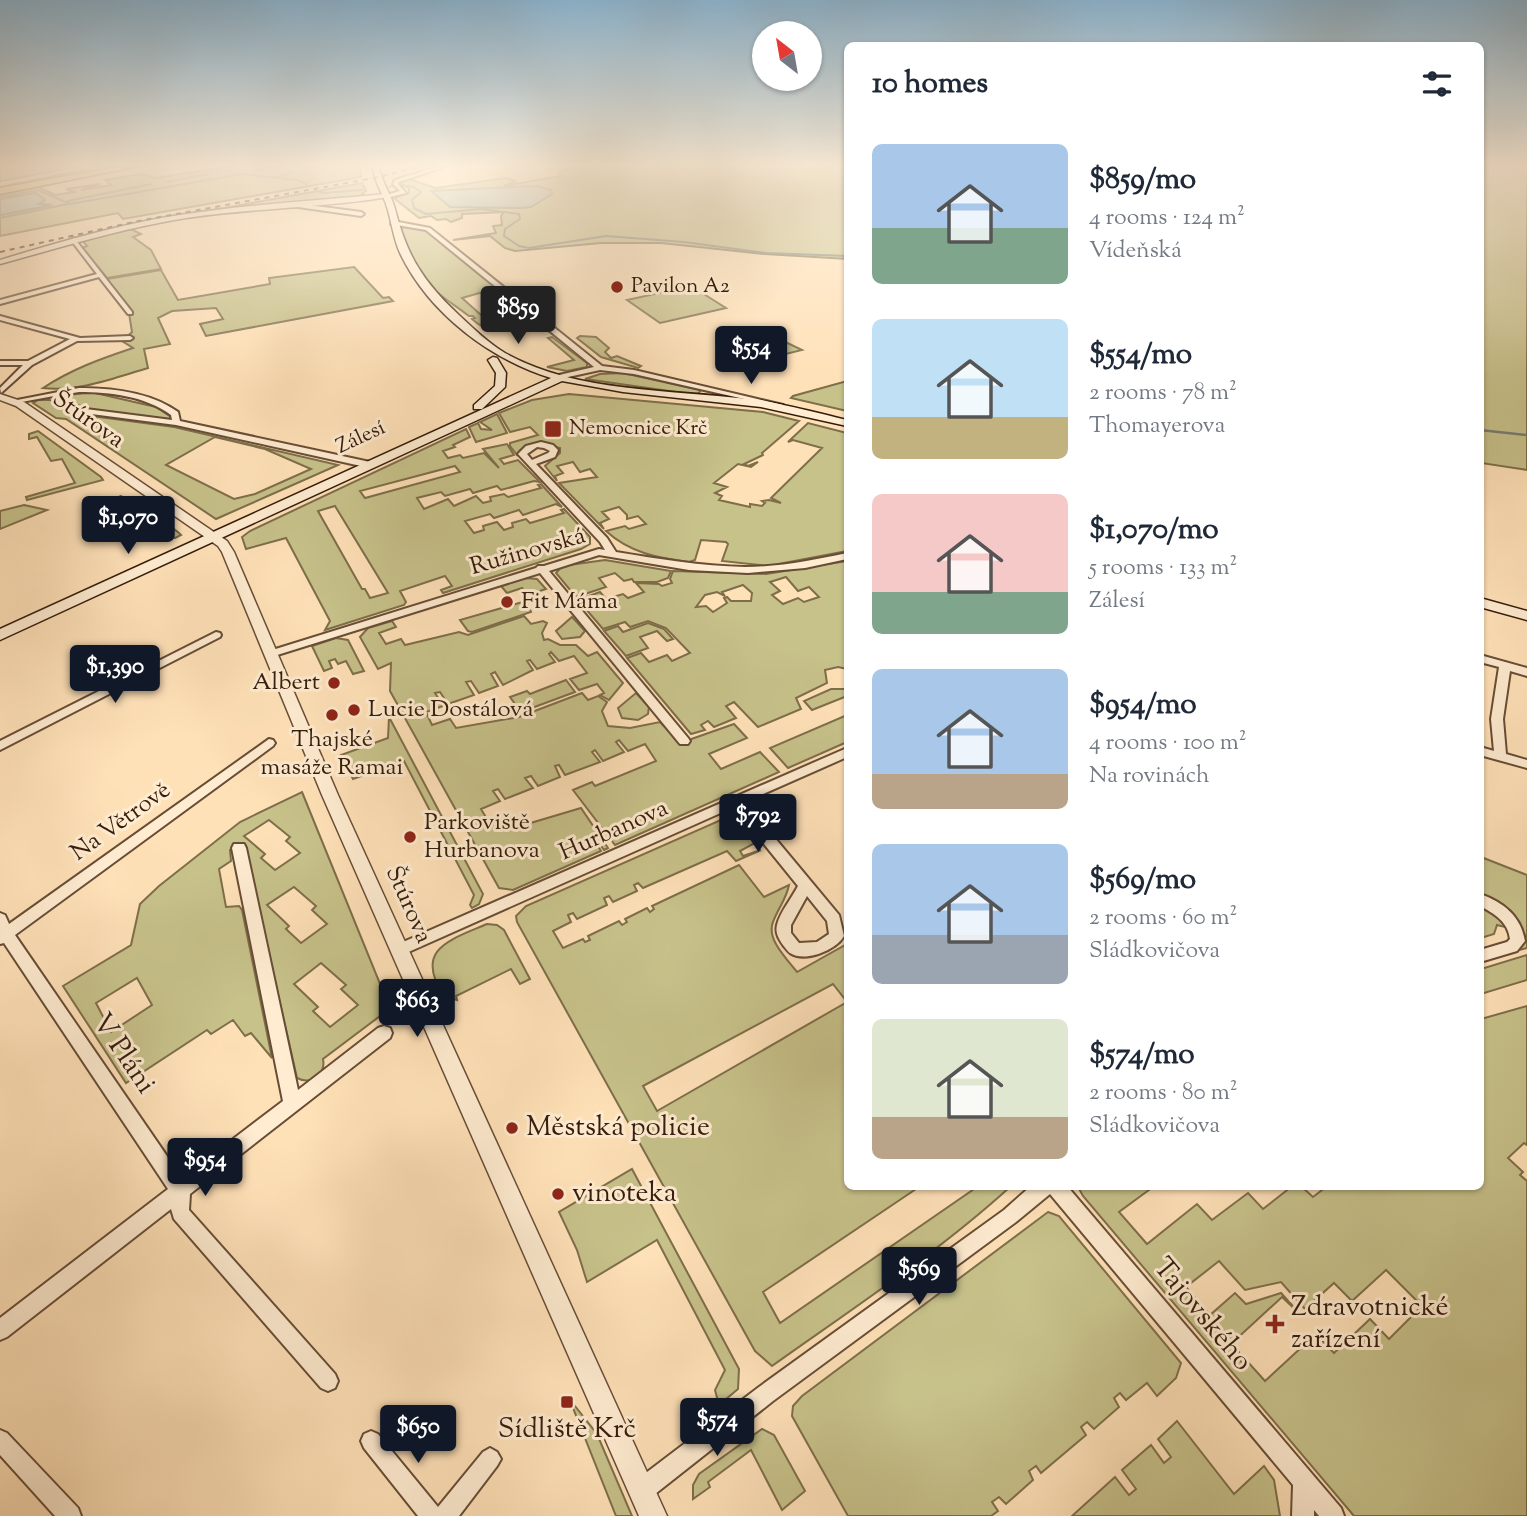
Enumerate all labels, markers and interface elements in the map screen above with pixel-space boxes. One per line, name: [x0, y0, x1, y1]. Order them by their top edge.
north arrow: [752, 21, 822, 91]
map controls: [752, 21, 822, 91]
text: 10 homes: [872, 63, 988, 106]
icon: filters: [1418, 65, 1456, 103]
text: $859/mo: [1089, 159, 1196, 202]
icon: home: [928, 172, 1012, 256]
text: 4 rooms · 124 m²: [1089, 202, 1245, 235]
text: Vídeňská: [1089, 235, 1182, 268]
place label: Pavilon A2: [631, 272, 730, 302]
marker: Pavilon A2: [609, 279, 625, 295]
pin: $859: [477, 286, 559, 346]
text: $859: [497, 292, 539, 325]
pin: $554: [710, 326, 792, 386]
text: $554: [731, 332, 771, 365]
text: $554/mo: [1089, 334, 1192, 377]
icon: home: [928, 347, 1012, 431]
text: 2 rooms · 78 m²: [1089, 377, 1237, 410]
street label: Štúrova: [45, 383, 131, 457]
text: Thomayerova: [1089, 410, 1225, 443]
street label: Zálesí: [331, 414, 391, 462]
place label: Nemocnice Krč: [569, 414, 708, 444]
marker: Nemocnice Krč: [543, 419, 563, 439]
pin: $1,070: [71, 496, 185, 556]
text: $1,070: [98, 502, 158, 535]
text: $1,070/mo: [1089, 509, 1219, 552]
street label: Ružinovská: [466, 519, 590, 585]
icon: home: [928, 522, 1012, 606]
text: 5 rooms · 133 m²: [1089, 552, 1237, 585]
place label: Fit Máma: [521, 585, 618, 619]
text: Zálesí: [1089, 585, 1145, 618]
marker: Fit Máma: [499, 594, 515, 610]
pin: $1,390: [58, 646, 172, 705]
text: $1,390: [86, 651, 144, 684]
place label: Albert: [252, 666, 320, 700]
marker: Albert: [326, 675, 342, 691]
text: $954/mo: [1089, 684, 1197, 727]
place label: Lucie Dostálová: [368, 693, 533, 727]
icon: home: [928, 697, 1012, 781]
marker: Lucie Dostálová: [346, 702, 362, 718]
marker: Thajské masáže Ramai: [324, 707, 340, 723]
place label: Thajské masáže Ramai: [261, 723, 404, 785]
text: 4 rooms · 100 m²: [1089, 727, 1247, 760]
text: Na rovinách: [1089, 760, 1210, 793]
street label: Na Větrově: [64, 774, 178, 870]
street label: Hurbanova: [554, 792, 674, 870]
pin: $792: [717, 794, 799, 854]
text: $792: [735, 800, 781, 833]
place label: Parkoviště Hurbanova: [424, 806, 540, 868]
marker: Parkoviště Hurbanova: [402, 829, 418, 845]
text: $569/mo: [1089, 859, 1196, 902]
street label: Štúrova: [376, 861, 440, 949]
icon: home: [928, 872, 1012, 956]
text: 2 rooms · 60 m²: [1089, 902, 1237, 935]
text: Sládkovičova: [1089, 935, 1220, 968]
pin: $663: [376, 979, 458, 1039]
text: $663: [395, 985, 439, 1018]
street label: V Pláni: [81, 1006, 165, 1102]
text: $574/mo: [1089, 1034, 1195, 1077]
icon: home: [928, 1047, 1012, 1131]
text: 2 rooms · 80 m²: [1089, 1077, 1237, 1110]
place label: Městská policie: [526, 1108, 710, 1148]
text: Sládkovičova: [1089, 1110, 1220, 1143]
marker: Městská policie: [504, 1120, 520, 1136]
pin: $954: [164, 1138, 246, 1198]
text: $954: [183, 1144, 227, 1177]
place label: vinoteka: [572, 1174, 677, 1214]
marker: vinoteka: [550, 1186, 566, 1202]
pin: $569: [878, 1248, 960, 1307]
street label: Tajovského: [1143, 1250, 1261, 1380]
text: $569: [898, 1253, 940, 1286]
place label: Zdravotnické zařízení: [1291, 1288, 1449, 1360]
marker: Zdravotnické zařízení: [1265, 1314, 1285, 1334]
marker: Sídliště Krč: [559, 1394, 575, 1410]
pin: $574: [676, 1398, 758, 1458]
text: $574: [696, 1404, 738, 1437]
pin: $650: [377, 1406, 459, 1465]
place label: Sídliště Krč: [498, 1410, 636, 1450]
text: $650: [396, 1411, 440, 1444]

